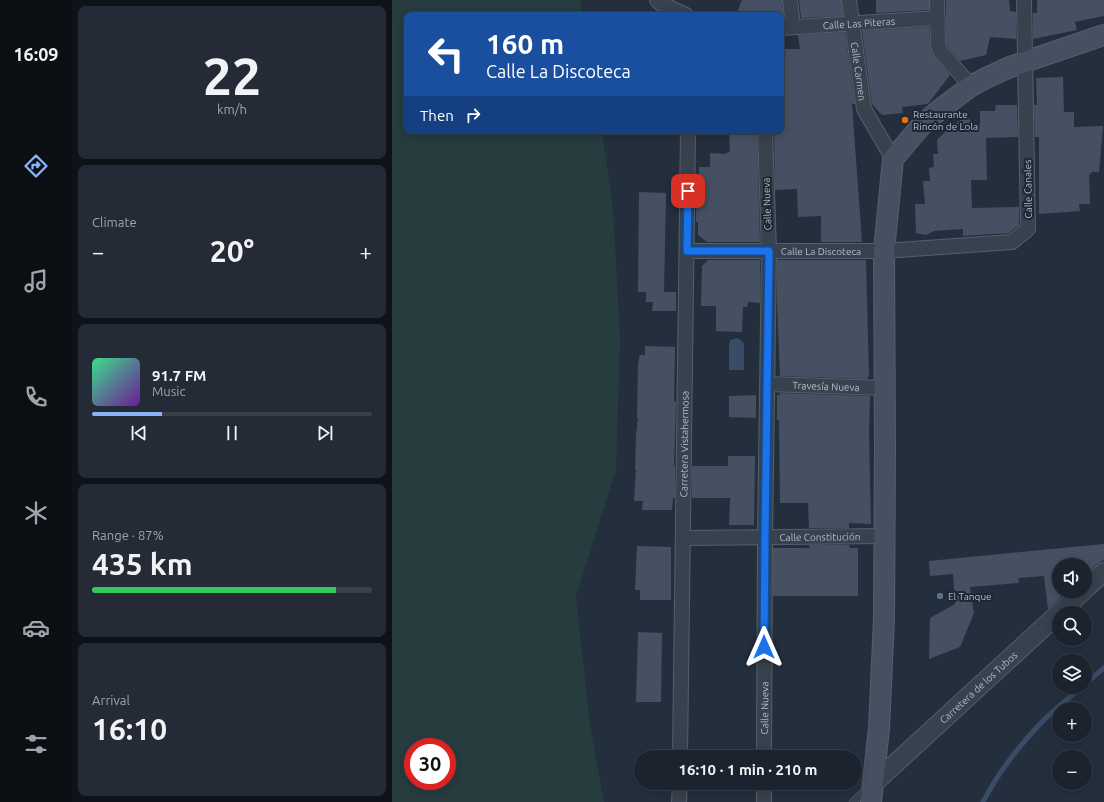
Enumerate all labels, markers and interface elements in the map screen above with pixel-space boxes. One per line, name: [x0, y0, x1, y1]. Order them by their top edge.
street label: Calle Las Piteras: [822, 15, 895, 31]
icon: left: [420, 28, 472, 80]
text: 160 m: [486, 28, 564, 59]
street label: Calle Carmen: [849, 41, 868, 101]
text: 16:09: [13, 44, 59, 64]
text: 22: [203, 47, 261, 105]
text: Calle La Discoteca: [486, 61, 631, 81]
text: km/h: [217, 102, 247, 116]
icon: right: [462, 104, 484, 126]
text: Then: [420, 107, 454, 124]
place label: Restaurante Rincón de Lola: [913, 109, 978, 132]
marker: Restaurante Rincón de Lola: [900, 115, 910, 125]
icon: directions: [22, 152, 50, 180]
street label: Calle Canales: [1022, 159, 1034, 219]
pin: [671, 174, 705, 208]
street label: Calle Nueva: [761, 177, 773, 231]
icon: arrive: [677, 180, 699, 202]
text: Climate: [92, 215, 137, 229]
text: 20°: [210, 234, 254, 268]
text: −: [92, 239, 104, 264]
text: +: [360, 239, 372, 264]
street label: Calle La Discoteca: [781, 246, 861, 257]
icon: music: [22, 267, 50, 295]
text: 91.7 FM: [152, 367, 206, 384]
street label: Travesía Nueva: [792, 379, 860, 393]
icon: phone: [22, 383, 50, 411]
text: Music: [152, 384, 186, 398]
street label: Carretera Vistahermosa: [678, 391, 690, 497]
icon: previous: [128, 422, 150, 444]
icon: pause: [221, 422, 243, 444]
icon: next: [314, 422, 336, 444]
icon: climate: [22, 499, 50, 527]
text: Range · 87%: [92, 528, 164, 542]
street label: Calle Constitución: [779, 531, 861, 543]
text: 435 km: [92, 547, 193, 581]
map controls: [1052, 558, 1092, 790]
button: sound: [1052, 558, 1092, 598]
marker: El Tanque: [935, 591, 945, 601]
place label: El Tanque: [948, 591, 992, 602]
button: search: [1052, 606, 1092, 646]
icon: car: [22, 614, 50, 642]
position arrow: [743, 626, 785, 668]
street label: Carretera de los Tubos: [937, 649, 1019, 725]
button: layers: [1052, 654, 1092, 694]
street label: Calle Nueva: [759, 682, 770, 734]
text: Arrival: [92, 693, 130, 707]
button: +: [1052, 702, 1092, 742]
text: 16:10: [92, 712, 167, 746]
icon: filters: [22, 730, 50, 758]
speed limit sign: 30: [404, 738, 456, 790]
button: −: [1052, 750, 1092, 790]
text: 16:10 · 1 min · 210 m: [679, 761, 817, 778]

